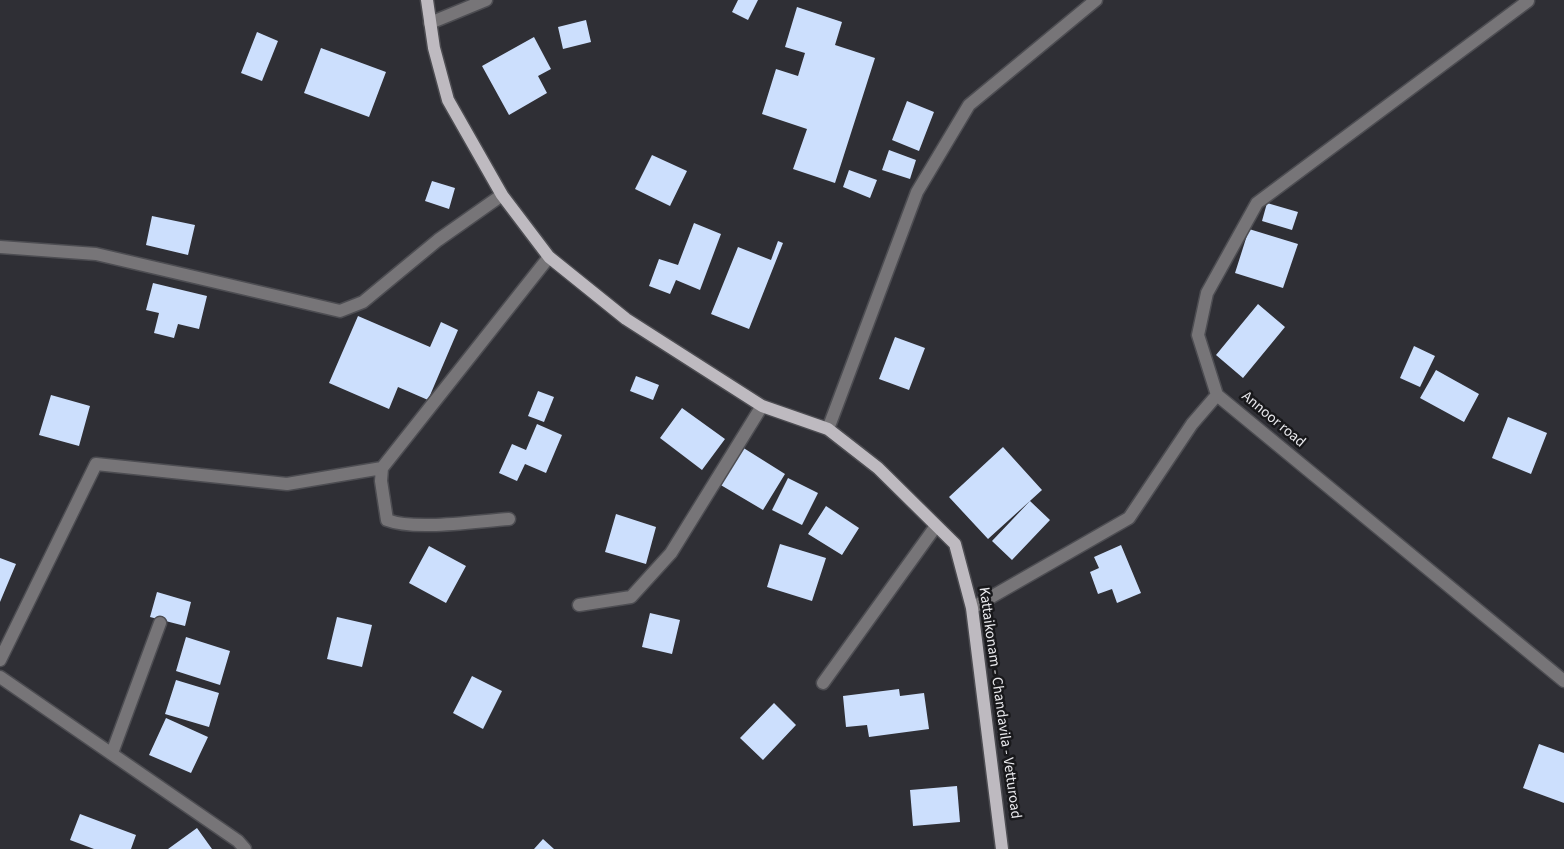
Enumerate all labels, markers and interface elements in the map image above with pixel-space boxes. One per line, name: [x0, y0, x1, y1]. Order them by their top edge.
street label: Annoor road: [1237, 388, 1309, 452]
street label: Kattaikonam - Chandavila - Vetturoad: [974, 586, 1024, 820]

